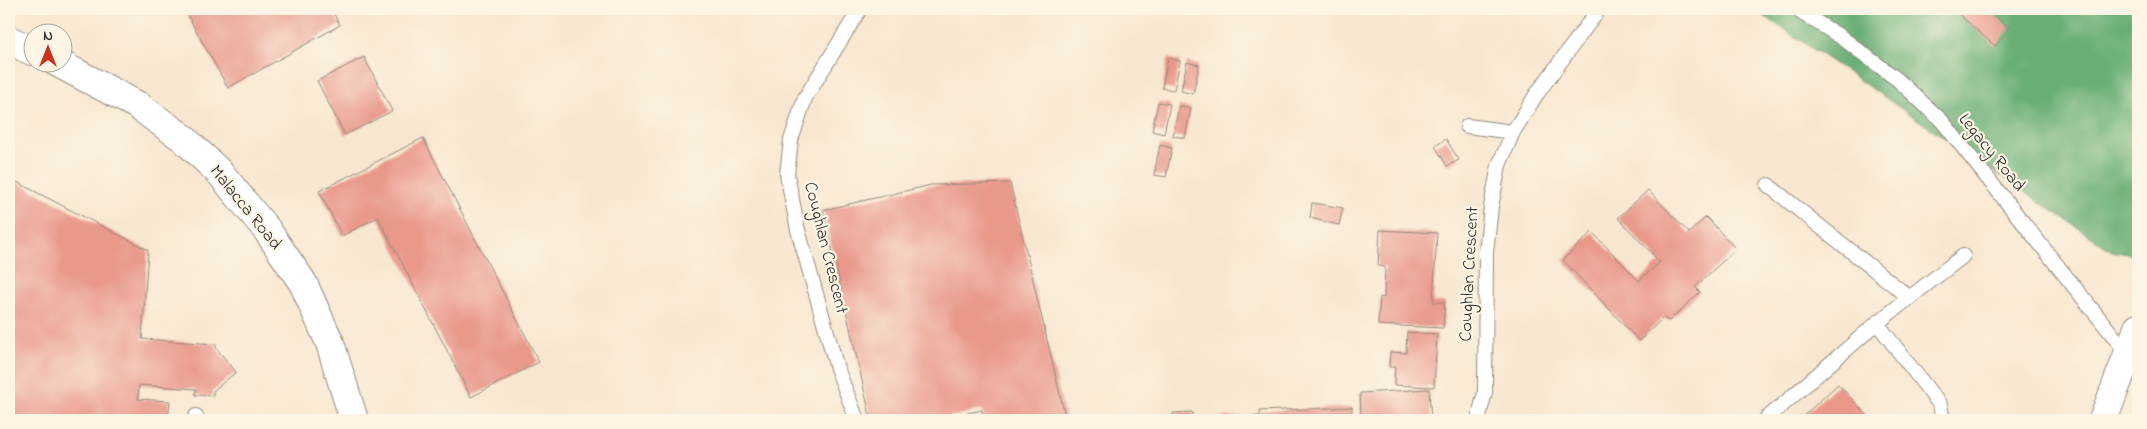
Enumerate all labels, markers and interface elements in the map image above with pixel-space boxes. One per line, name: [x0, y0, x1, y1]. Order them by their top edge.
north arrow: [22, 22, 72, 72]
text: N: [43, 26, 53, 47]
street label: Legacy Road: [1950, 108, 2031, 198]
street label: Malacca Road: [203, 160, 287, 256]
street label: Coughlan Crescent: [795, 179, 854, 317]
street label: Coughlan Crescent: [1453, 206, 1488, 342]

